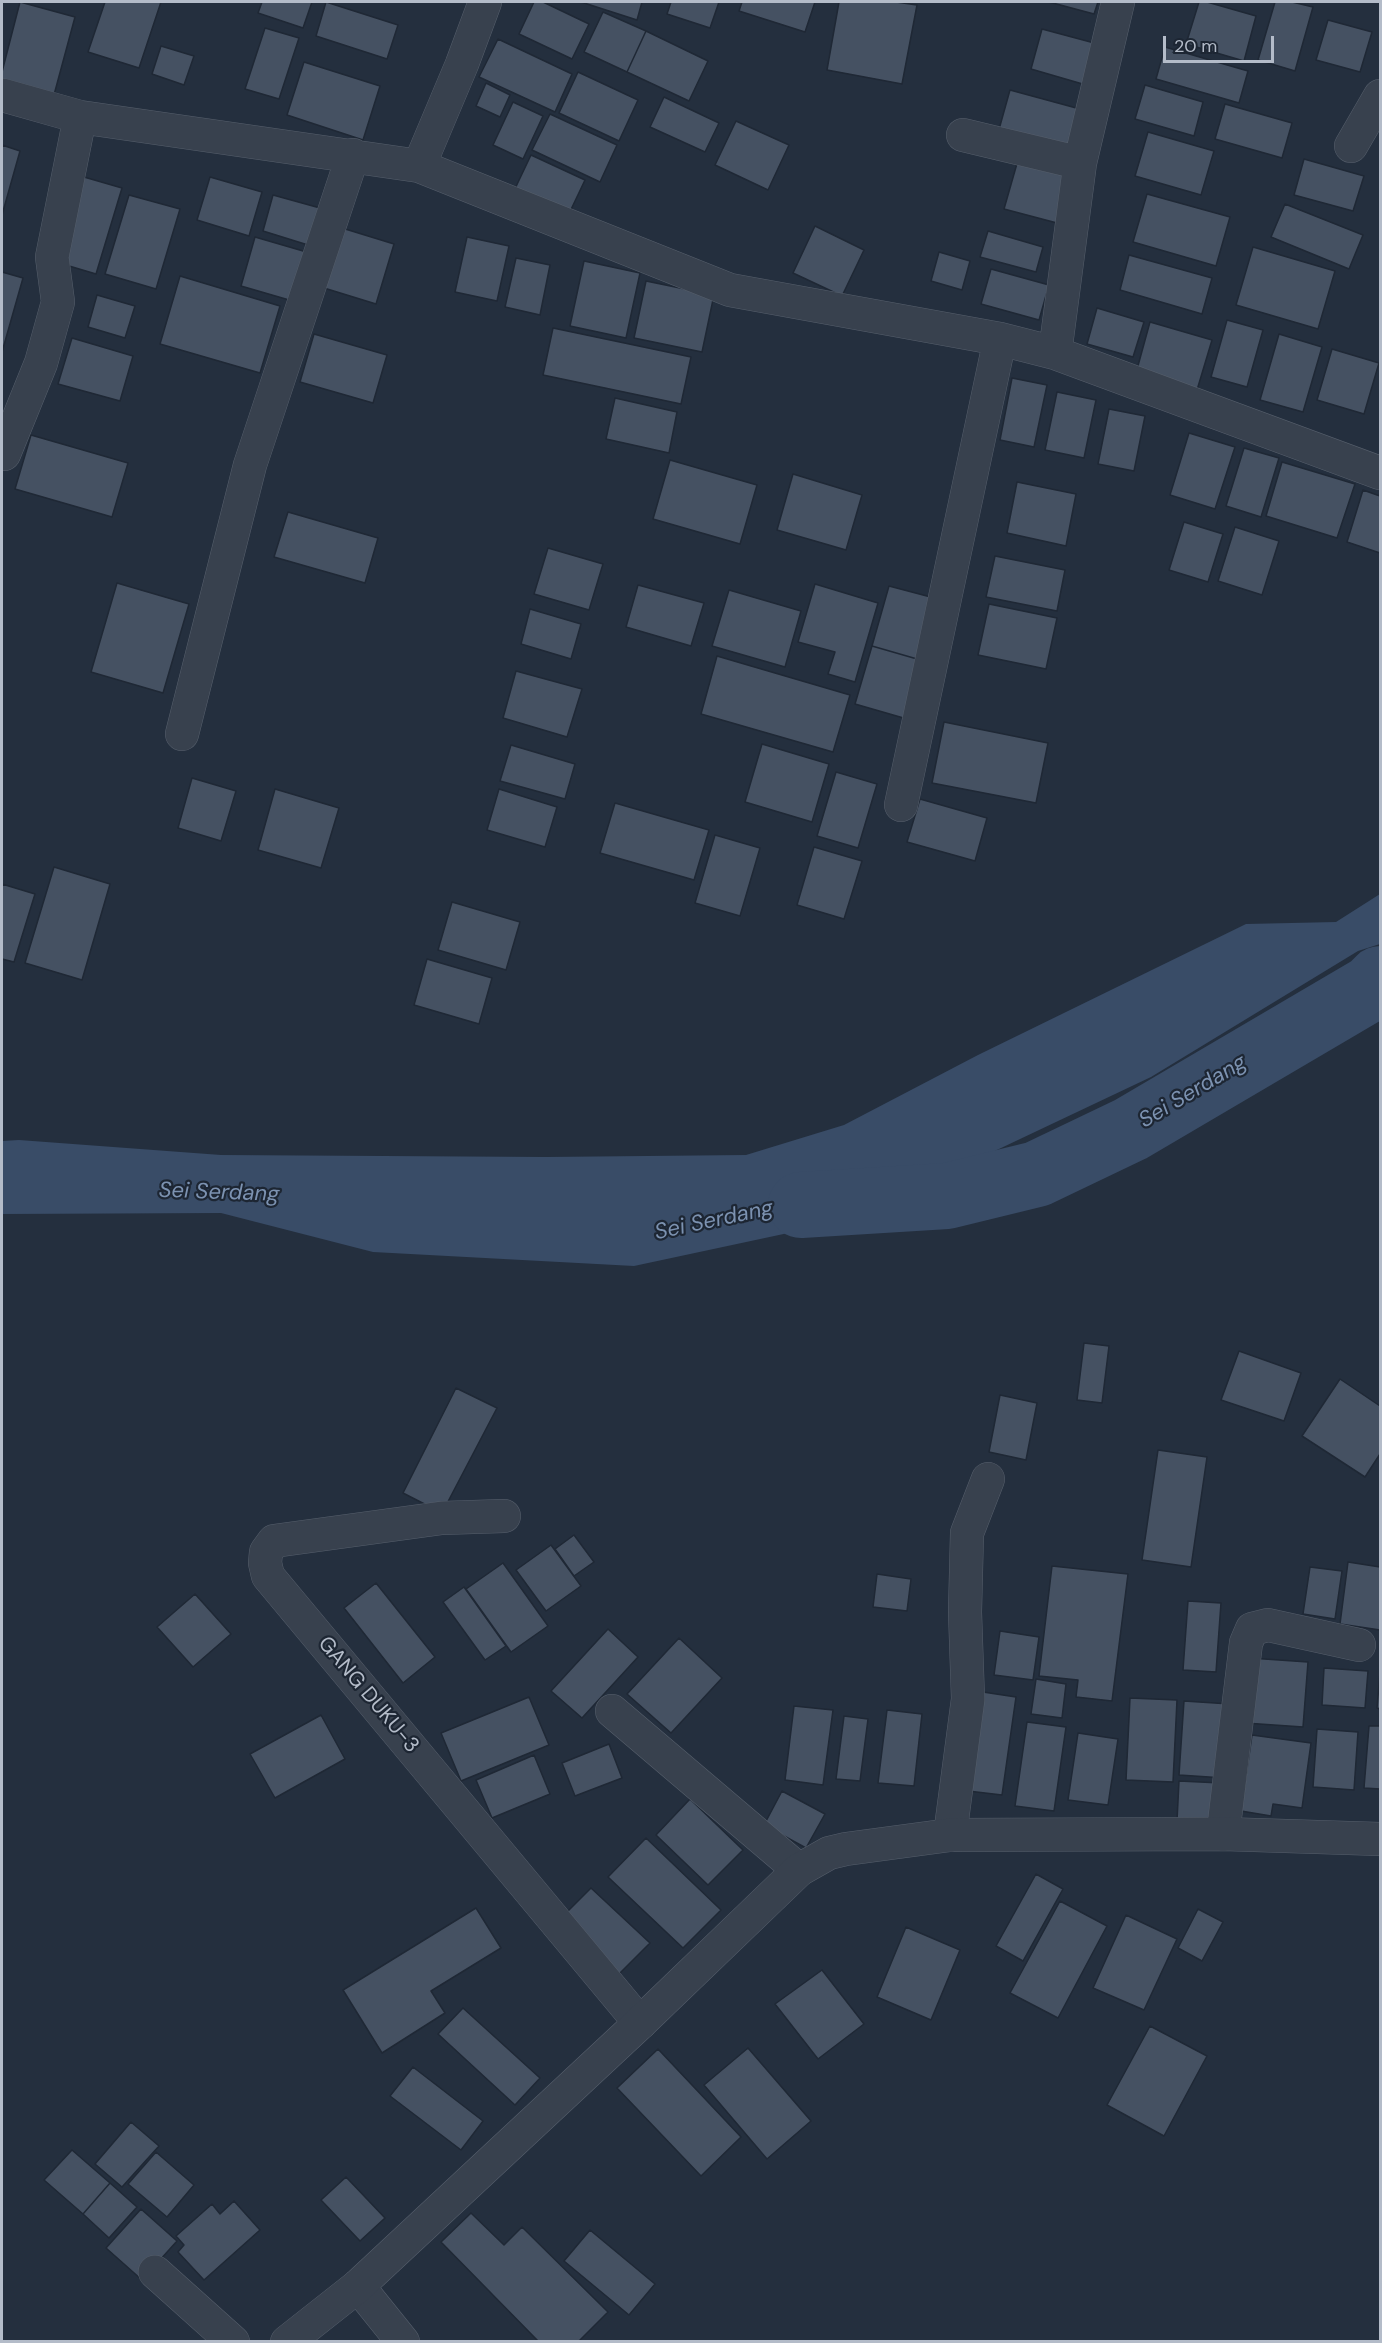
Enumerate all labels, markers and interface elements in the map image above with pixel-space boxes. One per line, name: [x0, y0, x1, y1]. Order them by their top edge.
scale bar: [1166, 24, 1277, 62]
text: 20 m: [1174, 34, 1217, 58]
water label: Sei Serdang: [1134, 1050, 1252, 1134]
water label: Sei Serdang: [158, 1178, 280, 1208]
water label: Sei Serdang: [652, 1196, 776, 1246]
street label: GANG DUKU-3: [312, 1632, 424, 1758]

